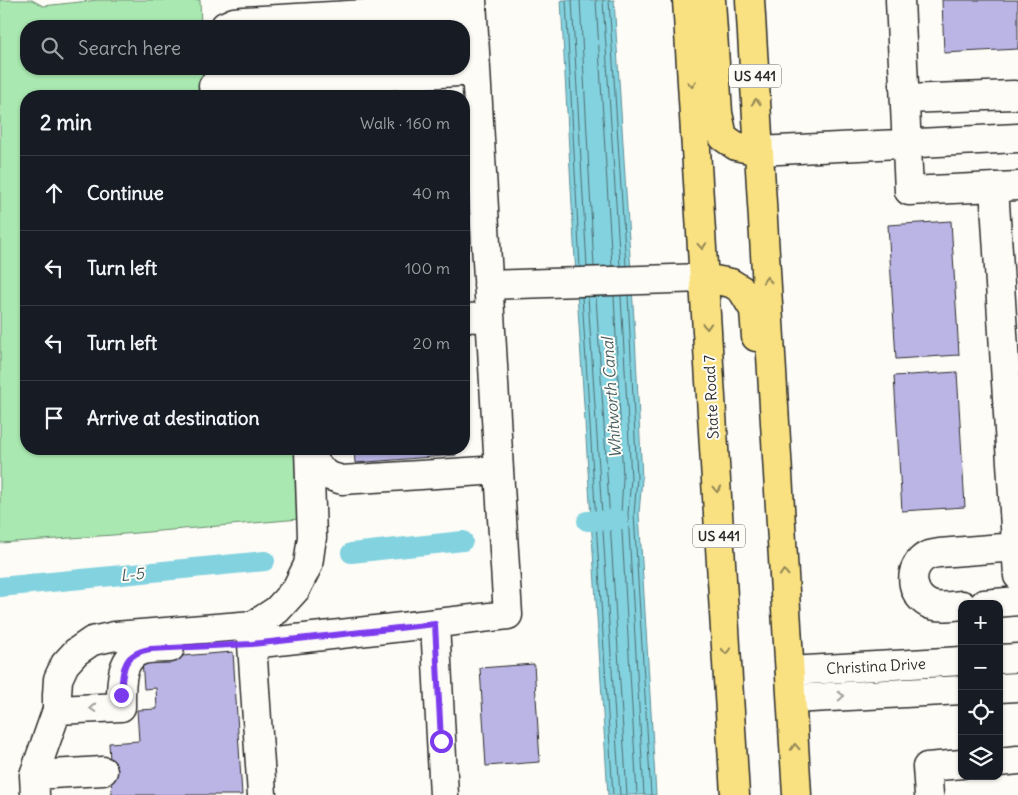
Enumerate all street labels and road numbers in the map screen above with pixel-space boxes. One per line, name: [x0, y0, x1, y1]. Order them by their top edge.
road number: US 441: [729, 64, 781, 88]
street label: State Road 7: [699, 354, 723, 440]
road number: US 441: [693, 524, 745, 548]
street label: Christina Drive: [826, 654, 926, 678]

